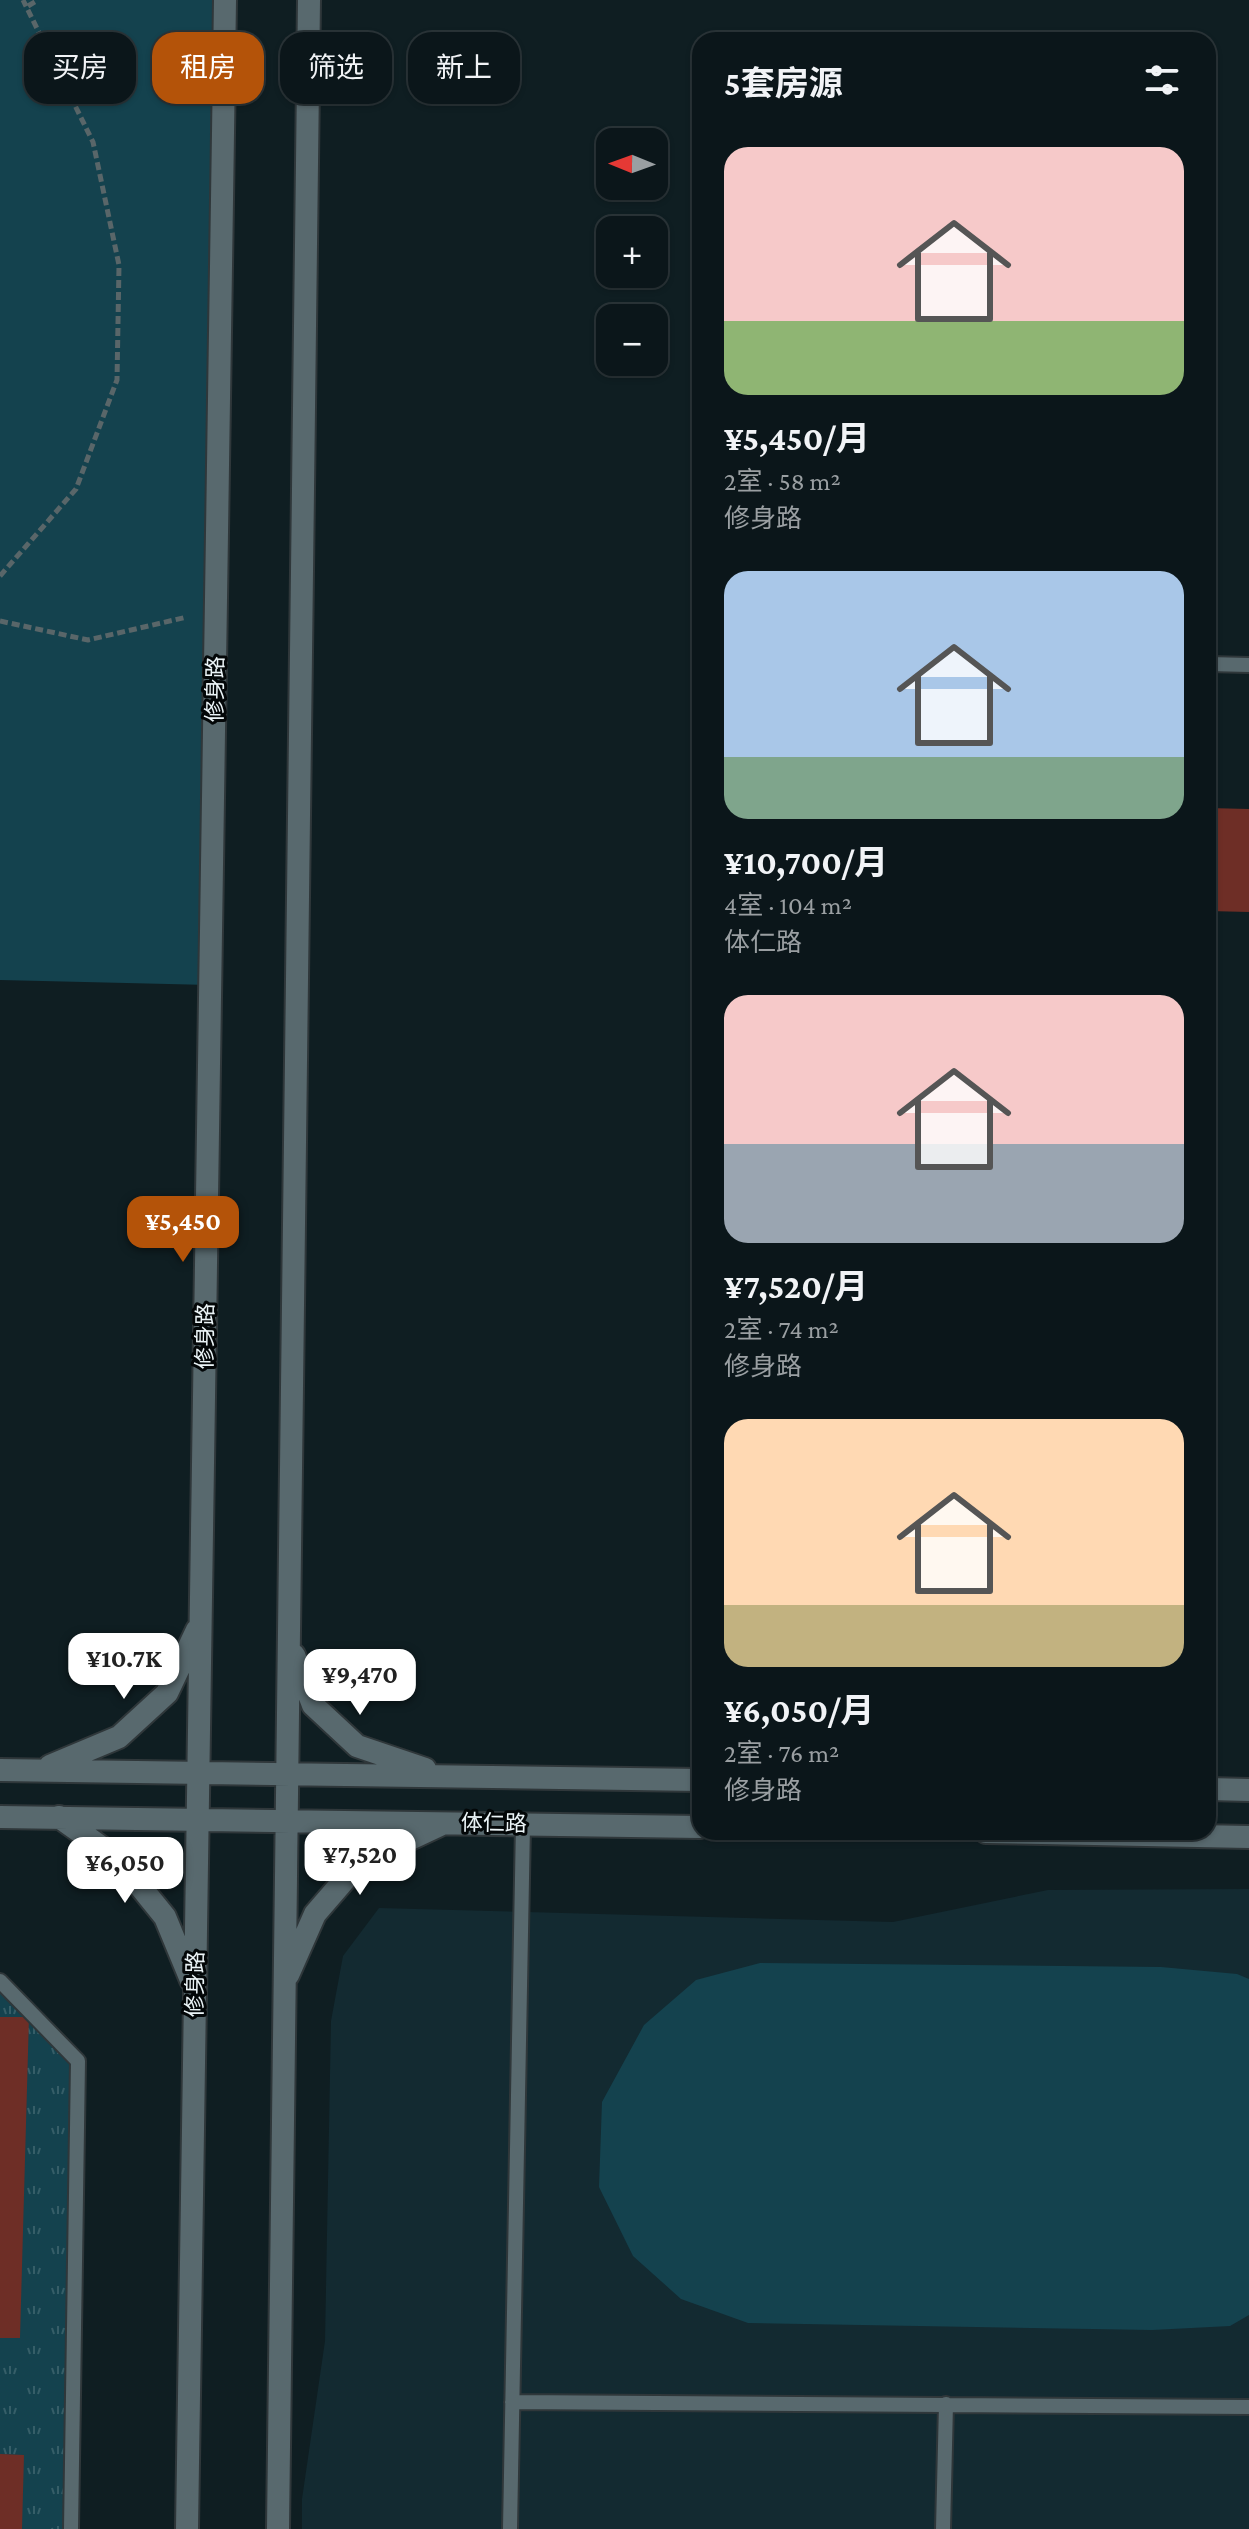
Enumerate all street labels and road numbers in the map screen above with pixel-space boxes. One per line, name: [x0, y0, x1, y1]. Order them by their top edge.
street label: 修身路: [202, 656, 228, 722]
street label: 修身路: [192, 1303, 218, 1369]
street label: 体仁路: [461, 1810, 527, 1836]
street label: 修身路: [182, 1951, 208, 2017]

